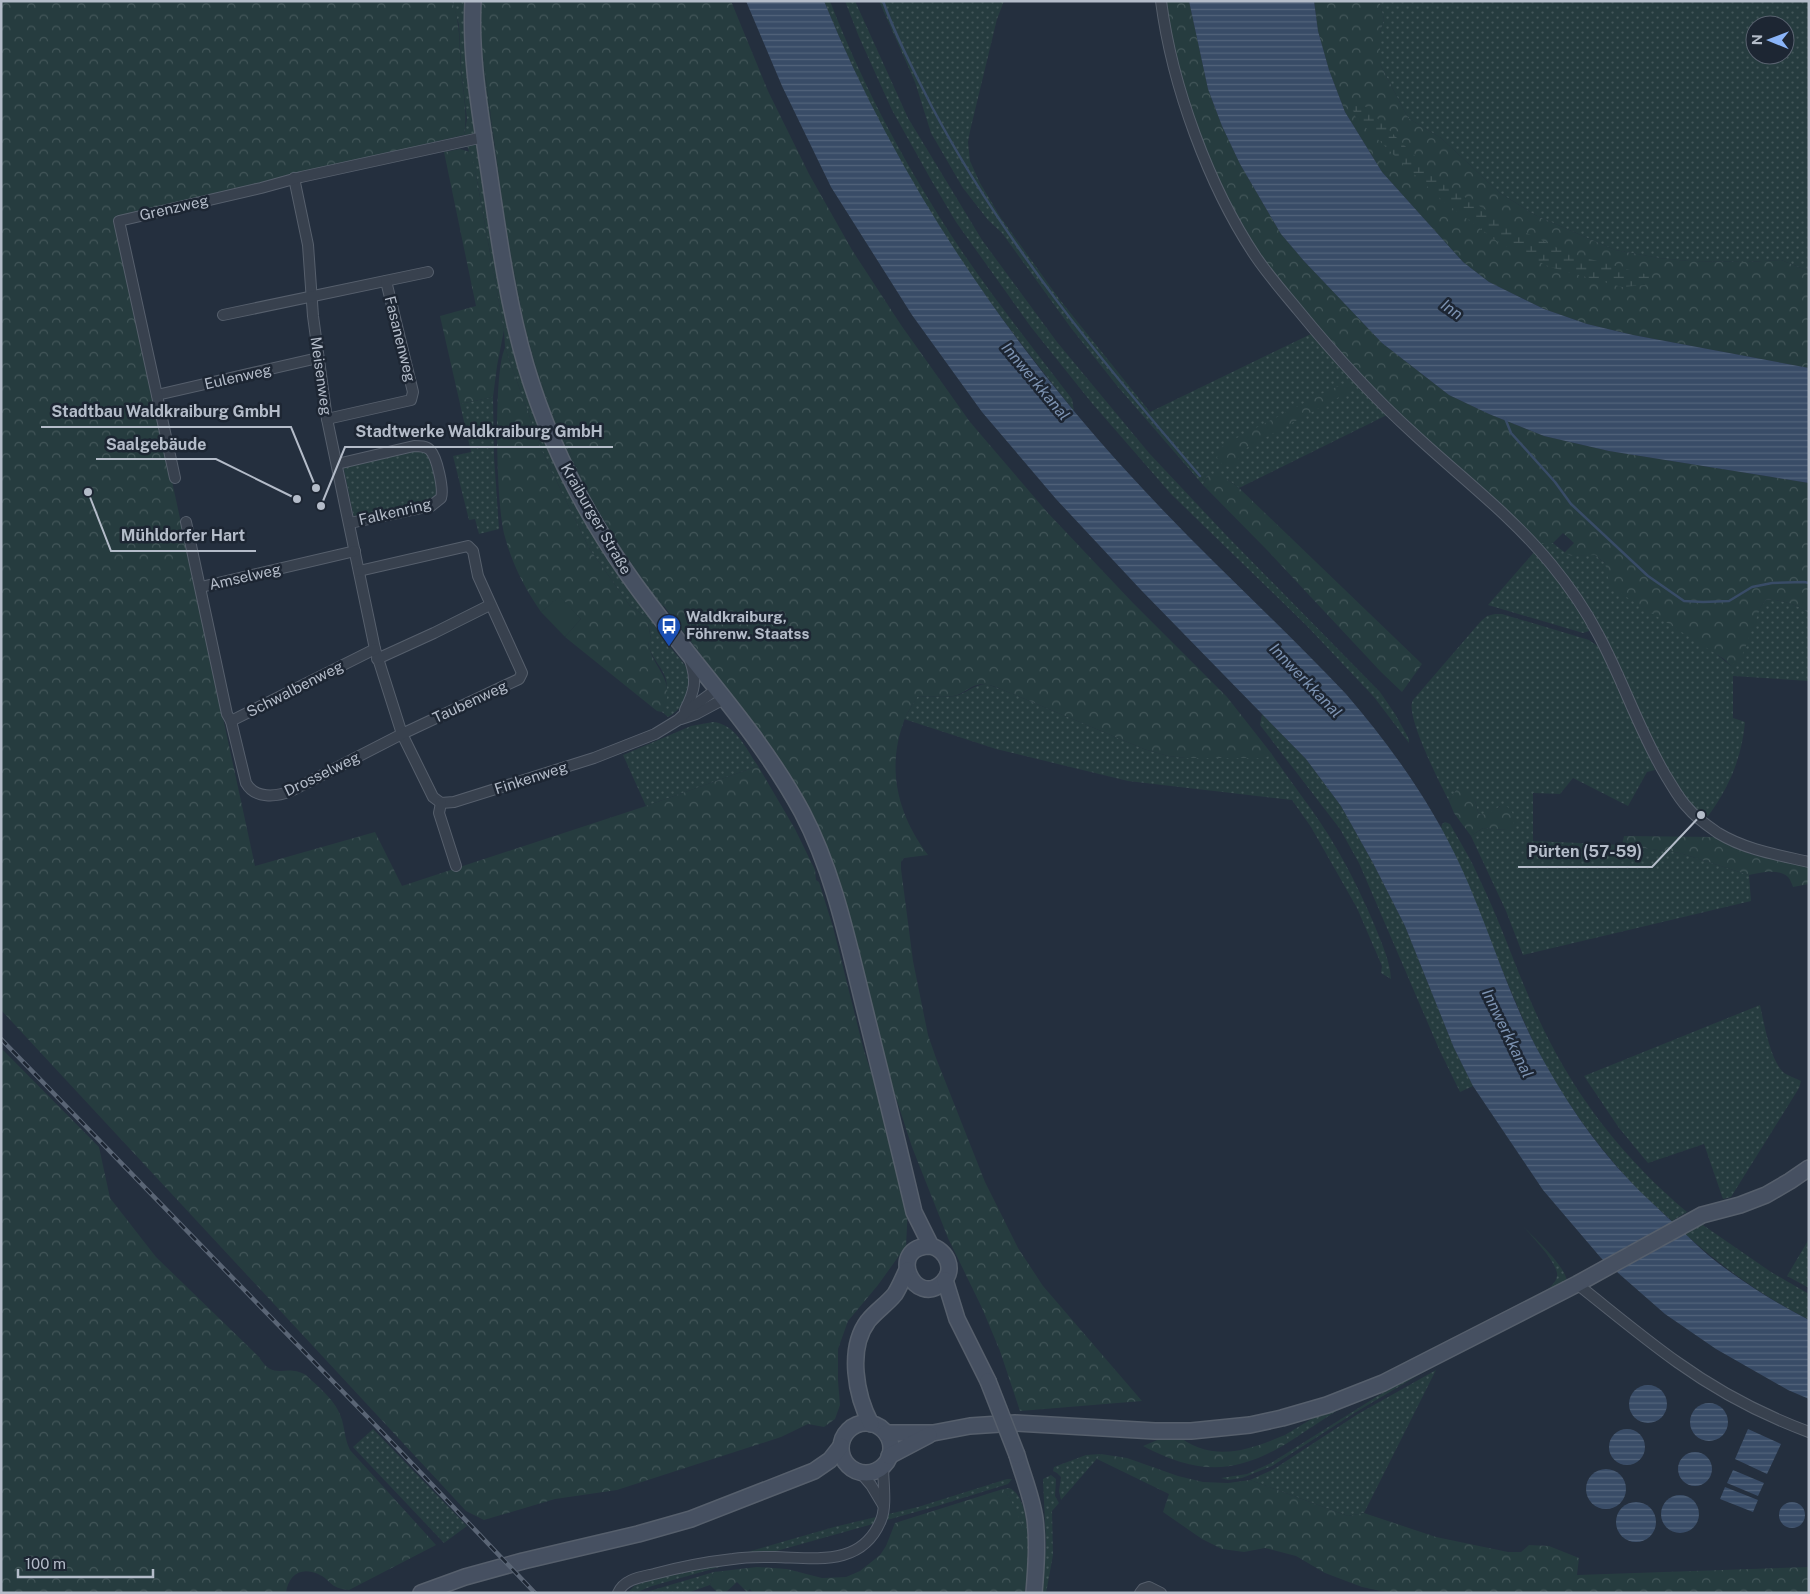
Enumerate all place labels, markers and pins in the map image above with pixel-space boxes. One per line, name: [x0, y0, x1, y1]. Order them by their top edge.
callout: Stadtbau Waldkraiburg GmbH: [41, 396, 291, 427]
callout: Stadtwerke Waldkraiburg GmbH: [345, 416, 613, 447]
callout: Saalgebäude: [96, 428, 216, 459]
callout: Mühldorfer Hart: [111, 520, 256, 551]
place label: Waldkraiburg, Föhrenw. Staatss: [686, 608, 809, 642]
bus stop icon: Waldkraiburg, Föhrenw. Staatss: [656, 613, 682, 647]
callout: Pürten (57-59): [1518, 836, 1652, 867]

